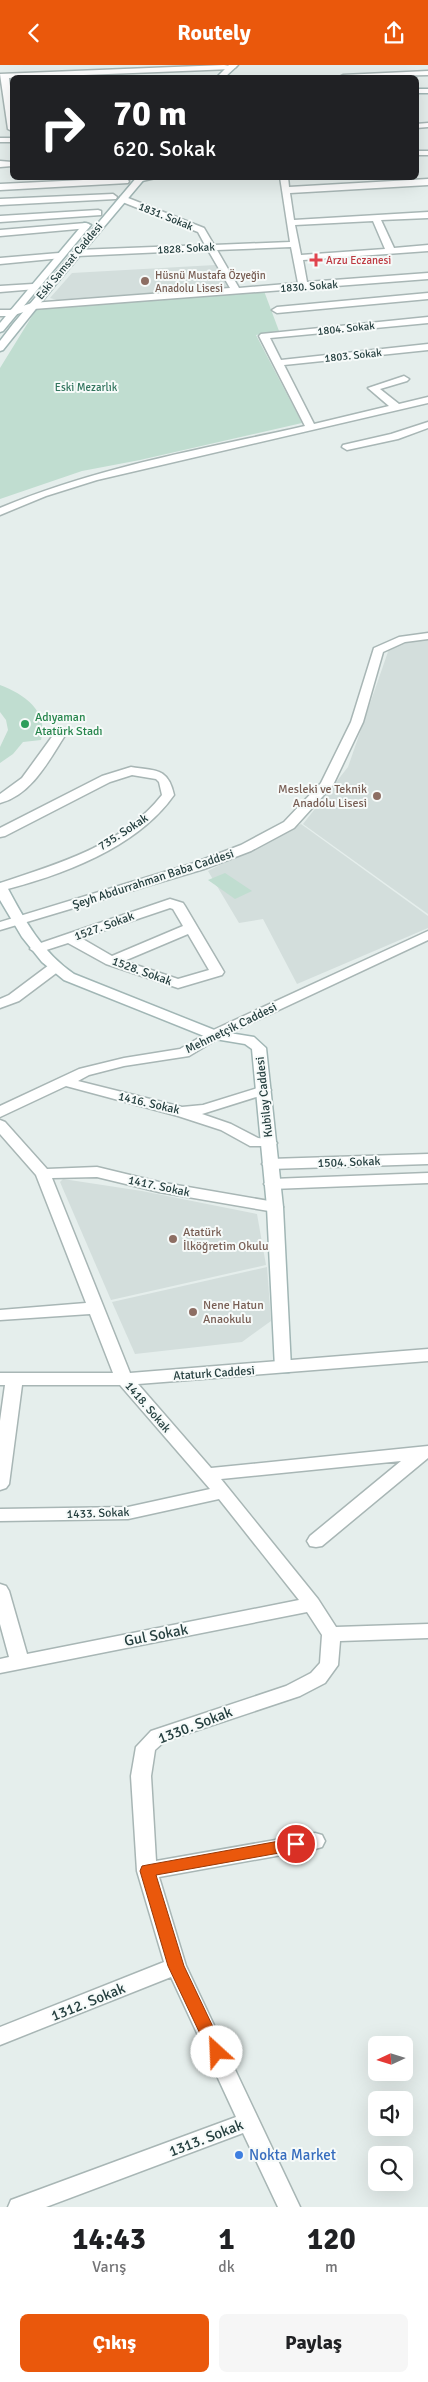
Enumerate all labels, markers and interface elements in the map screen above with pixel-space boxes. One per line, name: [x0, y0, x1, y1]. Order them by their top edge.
icon: back: [20, 19, 48, 47]
text: Routely: [177, 19, 251, 46]
icon: share: [380, 19, 408, 47]
text: 70 m: [113, 92, 187, 135]
icon: right: [30, 95, 95, 160]
text: 620. Sokak: [113, 135, 216, 162]
street label: 1831. Sokak: [137, 200, 195, 233]
street label: Eski Samsat Caddesi: [34, 220, 105, 302]
street label: 1828. Sokak: [157, 240, 216, 256]
marker: Arzu Eczanesi: [310, 254, 322, 266]
place label: Arzu Eczanesi: [326, 254, 391, 267]
place label: Hüsnü Mustafa Özyeğin Anadolu Lisesi: [155, 268, 266, 295]
marker: Hüsnü Mustafa Özyeğin Anadolu Lisesi: [139, 275, 151, 287]
street label: 1830. Sokak: [280, 278, 339, 295]
street label: 1804. Sokak: [317, 319, 376, 338]
street label: 1803. Sokak: [324, 346, 383, 365]
park label: Eski Mezarlık: [55, 381, 118, 394]
place label: Adıyaman Atatürk Stadı: [35, 710, 103, 739]
marker: Adıyaman Atatürk Stadı: [19, 718, 31, 730]
place label: Mesleki ve Teknik Anadolu Lisesi: [278, 782, 367, 811]
marker: Mesleki ve Teknik Anadolu Lisesi: [371, 790, 383, 802]
street label: 735. Sokak: [96, 811, 151, 854]
street label: Şeyh Abdurrahman Baba Caddesi: [70, 846, 236, 913]
street label: 1527. Sokak: [72, 909, 136, 944]
street label: 1528. Sokak: [110, 954, 174, 989]
street label: Mehmetçik Caddesi: [183, 1000, 279, 1057]
street label: Kubilay Caddesi: [253, 1056, 276, 1138]
street label: 1416. Sokak: [117, 1089, 181, 1118]
street label: 1504. Sokak: [317, 1154, 381, 1171]
street label: 1417. Sokak: [127, 1173, 191, 1200]
place label: Atatürk İlköğretim Okulu: [183, 1225, 269, 1254]
marker: Atatürk İlköğretim Okulu: [167, 1233, 179, 1245]
place label: Nene Hatun Anaokulu: [203, 1298, 264, 1327]
marker: Nene Hatun Anaokulu: [187, 1306, 199, 1318]
street label: Ataturk Caddesi: [173, 1363, 255, 1384]
street label: 1418. Sokak: [121, 1379, 174, 1436]
street label: 1433. Sokak: [66, 1505, 130, 1522]
street label: Gul Sokak: [123, 1620, 190, 1650]
street label: 1330. Sokak: [155, 1702, 235, 1747]
pin: [275, 1823, 317, 1865]
icon: arrive: [282, 1830, 310, 1858]
street label: 1312. Sokak: [48, 1979, 128, 2025]
position arrow: [190, 2025, 242, 2077]
north arrow: [368, 2036, 412, 2081]
map controls: [368, 2036, 413, 2191]
button: sound: [368, 2091, 413, 2136]
street label: 1313. Sokak: [166, 2115, 246, 2160]
place label: Nokta Market: [249, 2146, 336, 2164]
button: search: [368, 2146, 413, 2191]
marker: Nokta Market: [233, 2149, 245, 2161]
text: 14:43: [72, 2221, 146, 2258]
text: 1: [218, 2221, 235, 2258]
text: 120: [307, 2221, 356, 2258]
text: Varış: [92, 2257, 126, 2277]
text: dk: [218, 2257, 235, 2277]
text: m: [325, 2257, 338, 2277]
button: Çıkış: [20, 2314, 209, 2372]
button: Paylaş: [219, 2314, 408, 2372]

